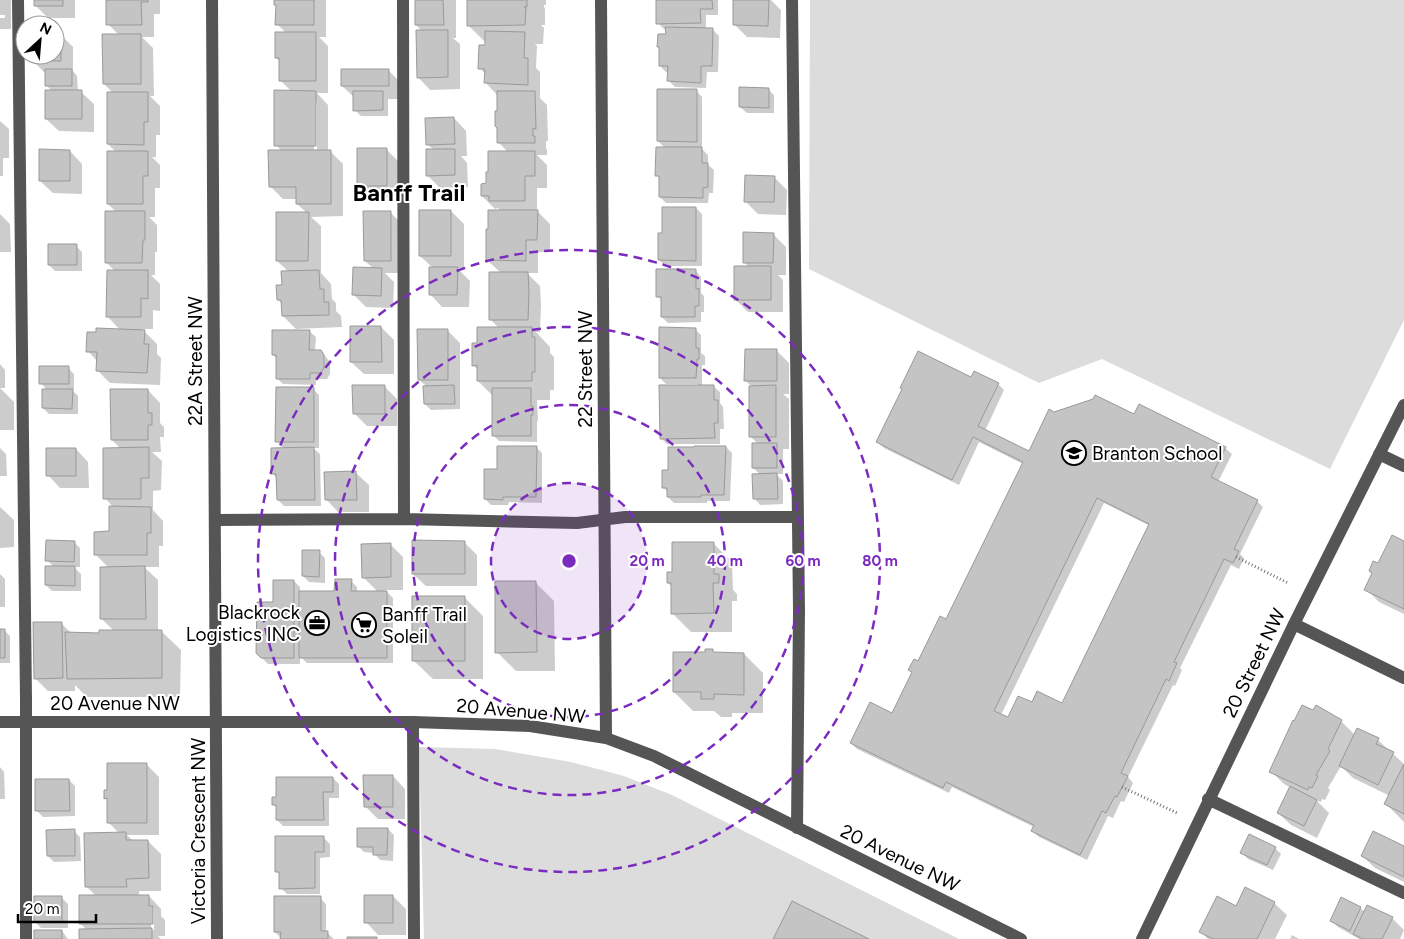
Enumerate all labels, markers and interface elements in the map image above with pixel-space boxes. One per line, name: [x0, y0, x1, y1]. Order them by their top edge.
north arrow: [15, 15, 65, 65]
text: N: [37, 19, 54, 39]
district label: Banff Trail: [353, 178, 465, 207]
street label: 22A Street NW: [184, 295, 207, 426]
street label: 22 Street NW: [574, 310, 597, 427]
school or university icon: Branton School: [1061, 440, 1087, 466]
place label: Branton School: [1092, 442, 1223, 465]
centre of rings: [560, 552, 578, 570]
text: 20 m: [629, 552, 665, 570]
text: 40 m: [707, 552, 743, 570]
text: 60 m: [785, 552, 821, 570]
text: 80 m: [862, 552, 898, 570]
place label: Blackrock Logistics INC: [186, 601, 301, 646]
place label: Banff Trail Soleil: [382, 603, 467, 648]
street label: 20 Street NW: [1218, 604, 1291, 721]
office icon: Blackrock Logistics INC: [304, 610, 330, 636]
supermarket icon: Banff Trail Soleil: [351, 612, 377, 638]
street label: 20 Avenue NW: [50, 692, 180, 715]
street label: 20 Avenue NW: [456, 694, 587, 728]
street label: Victoria Crescent NW: [187, 737, 210, 924]
street label: 20 Avenue NW: [837, 819, 964, 897]
scale bar: [18, 892, 95, 924]
text: 20 m: [25, 900, 59, 918]

